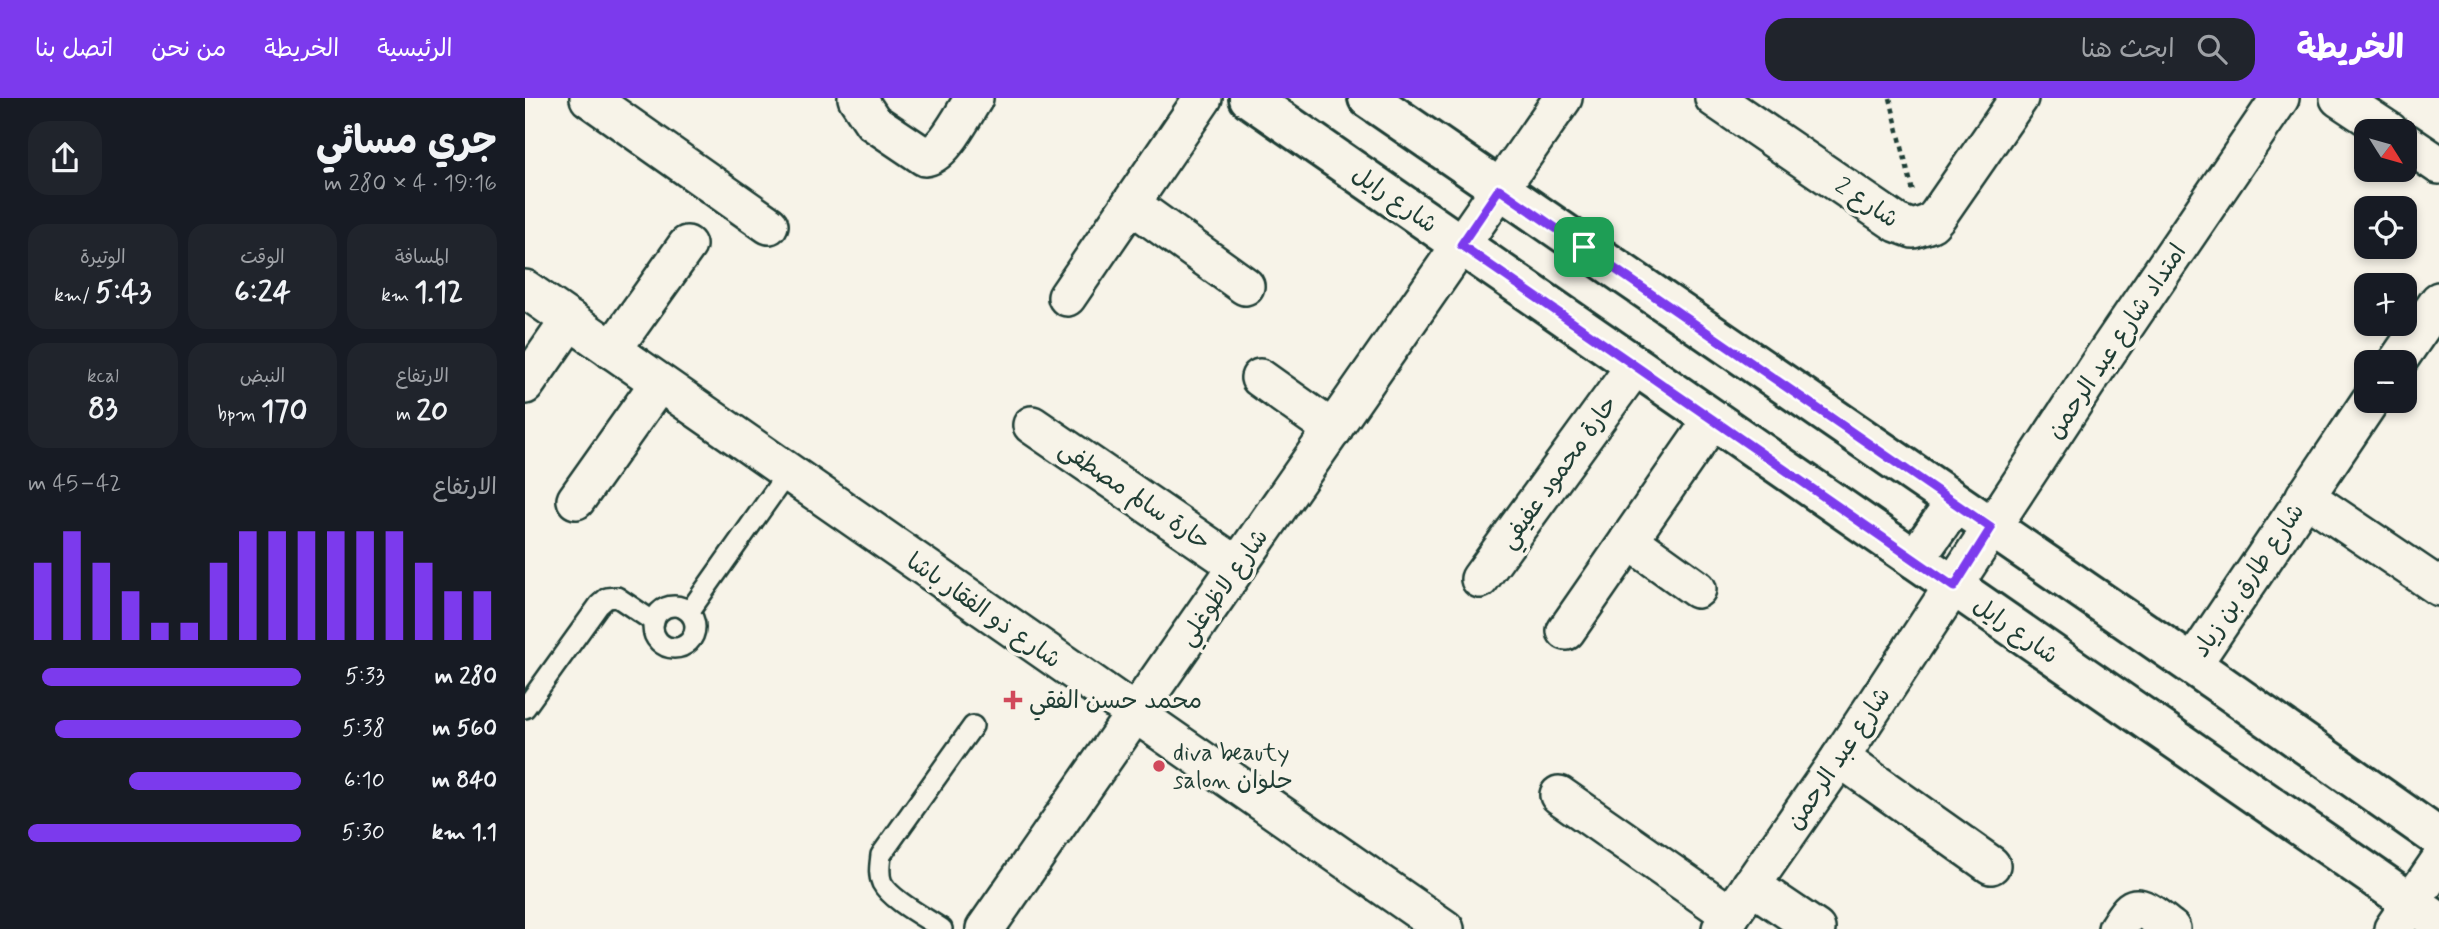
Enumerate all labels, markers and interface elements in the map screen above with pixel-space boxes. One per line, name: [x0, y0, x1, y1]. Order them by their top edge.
search box: [1765, 18, 2255, 81]
text: الخريطة: [2297, 27, 2404, 71]
icon: search: [2193, 30, 2231, 68]
text: ابحث هنا: [2081, 33, 2175, 67]
text: اتصل بنا: [35, 34, 113, 65]
text: من نحن: [151, 34, 226, 65]
text: الخريطة: [264, 34, 339, 65]
text: الرئيسية: [377, 34, 453, 65]
text: جري مسائي: [316, 118, 497, 167]
north arrow: [2354, 119, 2417, 182]
map controls: [2354, 119, 2417, 413]
button: share: [28, 121, 102, 195]
street label: شارع رايل: [1345, 160, 1443, 241]
text: 19:16 · 4 × 280 m: [324, 169, 497, 199]
street label: شارع 2: [1828, 171, 1904, 236]
button: locate: [2354, 196, 2417, 259]
pin: [1554, 217, 1614, 277]
icon: arrive: [1565, 228, 1603, 266]
street label: امتداد شارع عبد الرحمن: [2040, 238, 2194, 445]
text: الوتيرة: [80, 245, 126, 270]
text: الوقت: [240, 245, 285, 270]
text: المسافة: [395, 245, 449, 270]
text: 5:43: [95, 273, 152, 312]
text: 6:24: [234, 273, 291, 312]
text: 1.12: [414, 273, 463, 312]
button: +: [2354, 273, 2417, 336]
text: /km: [54, 283, 95, 308]
text: km: [381, 283, 414, 308]
button: −: [2354, 350, 2417, 413]
text: kcal: [87, 364, 119, 389]
text: النبض: [240, 364, 285, 389]
text: الارتفاع: [396, 364, 449, 389]
text: 83: [88, 389, 118, 428]
street label: حارة محمود عفيفي: [1493, 390, 1629, 558]
text: 170: [261, 392, 307, 431]
text: 20: [416, 392, 448, 431]
text: bpm: [218, 402, 261, 427]
text: m: [396, 402, 416, 427]
street label: حارة سالم مصطفى: [1052, 434, 1216, 559]
text: 42–45 m: [28, 469, 121, 499]
text: الارتفاع: [433, 473, 497, 503]
street label: شارع طارق بن زياد: [2186, 498, 2312, 664]
street label: شارع لاظوغلي: [1172, 523, 1279, 655]
street label: شارع ذو الفقار باشا: [900, 546, 1067, 676]
street label: شارع رايل: [1966, 591, 2064, 672]
text: 5:33: [345, 662, 385, 692]
text: 280 m: [435, 662, 497, 692]
street label: شارع عبد الرحمن: [1780, 681, 1898, 836]
place label: محمد حسن الفقي: [1029, 686, 1202, 721]
marker: محمد حسن الفقي: [1003, 690, 1023, 710]
text: 5:38: [342, 714, 385, 744]
text: 560 m: [432, 714, 497, 744]
place label: diva beauty salon حلوان: [1173, 738, 1292, 797]
marker: diva beauty salon حلوان: [1151, 758, 1167, 774]
text: 6:10: [344, 766, 385, 796]
text: 840 m: [432, 766, 497, 796]
text: 5:30: [342, 818, 385, 848]
text: 1.1 km: [432, 818, 497, 848]

